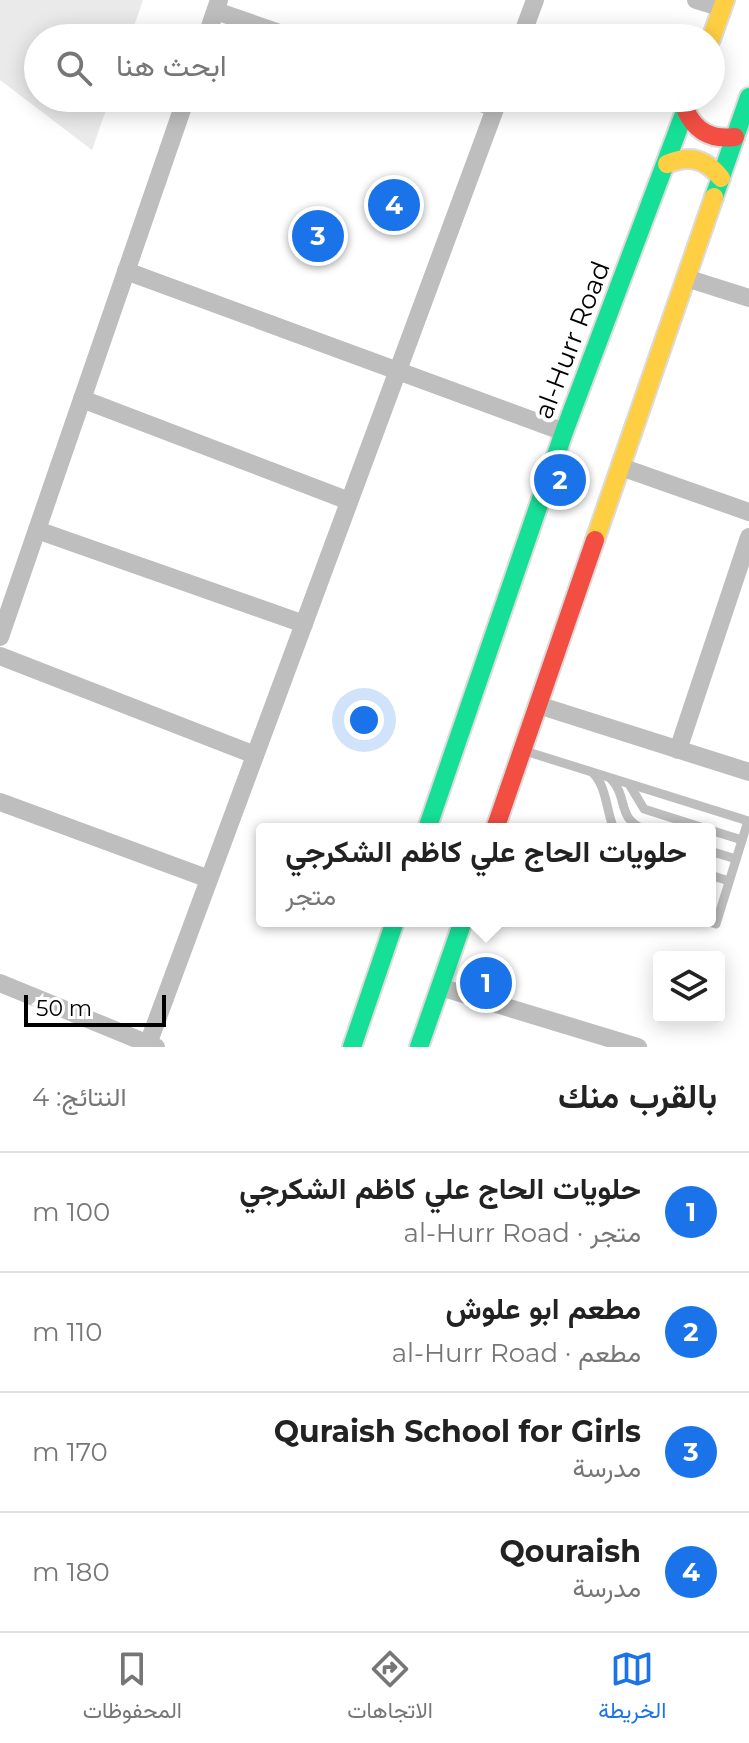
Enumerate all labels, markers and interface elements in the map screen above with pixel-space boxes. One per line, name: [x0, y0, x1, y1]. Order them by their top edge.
search box: [24, 24, 725, 112]
icon: search: [52, 46, 96, 90]
text: ابحث هنا: [116, 47, 227, 84]
pin: 4: [368, 175, 420, 235]
pin: 3: [292, 206, 344, 266]
street label: al-Hurr Road: [527, 257, 617, 423]
pin: 2: [534, 450, 586, 510]
your location: [344, 700, 384, 740]
popup: [256, 823, 716, 927]
text: حلويات الحاج علي كاظم الشكرجي: [285, 833, 687, 870]
text: متجر: [285, 880, 336, 912]
map controls: [653, 951, 725, 1023]
button: layers: [653, 951, 725, 1023]
pin: 1: [460, 953, 512, 1013]
scale bar: [24, 991, 166, 1027]
text: 50 m: [36, 995, 92, 1022]
text: بالقرب منك: [558, 1075, 717, 1117]
text: النتائج: 4: [32, 1081, 126, 1113]
text: حلويات الحاج علي كاظم الشكرجي: [239, 1170, 641, 1207]
text: 100 m: [32, 1196, 110, 1228]
text: 1: [686, 1196, 696, 1228]
text: متجر · al-Hurr Road: [404, 1217, 641, 1249]
text: مطعم ابو علوش: [445, 1290, 641, 1327]
text: 110 m: [32, 1316, 102, 1348]
text: 2: [683, 1316, 699, 1348]
text: مطعم · al-Hurr Road: [392, 1337, 641, 1369]
text: Quraish School for Girls: [274, 1413, 641, 1450]
text: 170 m: [32, 1436, 108, 1468]
text: 3: [683, 1436, 699, 1468]
text: مدرسة: [572, 1452, 641, 1484]
text: Qouraish: [499, 1533, 641, 1570]
text: 180 m: [32, 1556, 110, 1588]
text: 4: [682, 1556, 700, 1588]
text: مدرسة: [572, 1572, 641, 1604]
tab: المحفوظات: [83, 1647, 182, 1730]
tab: الاتجاهات: [347, 1647, 433, 1730]
tab: الخريطة: [598, 1647, 666, 1730]

